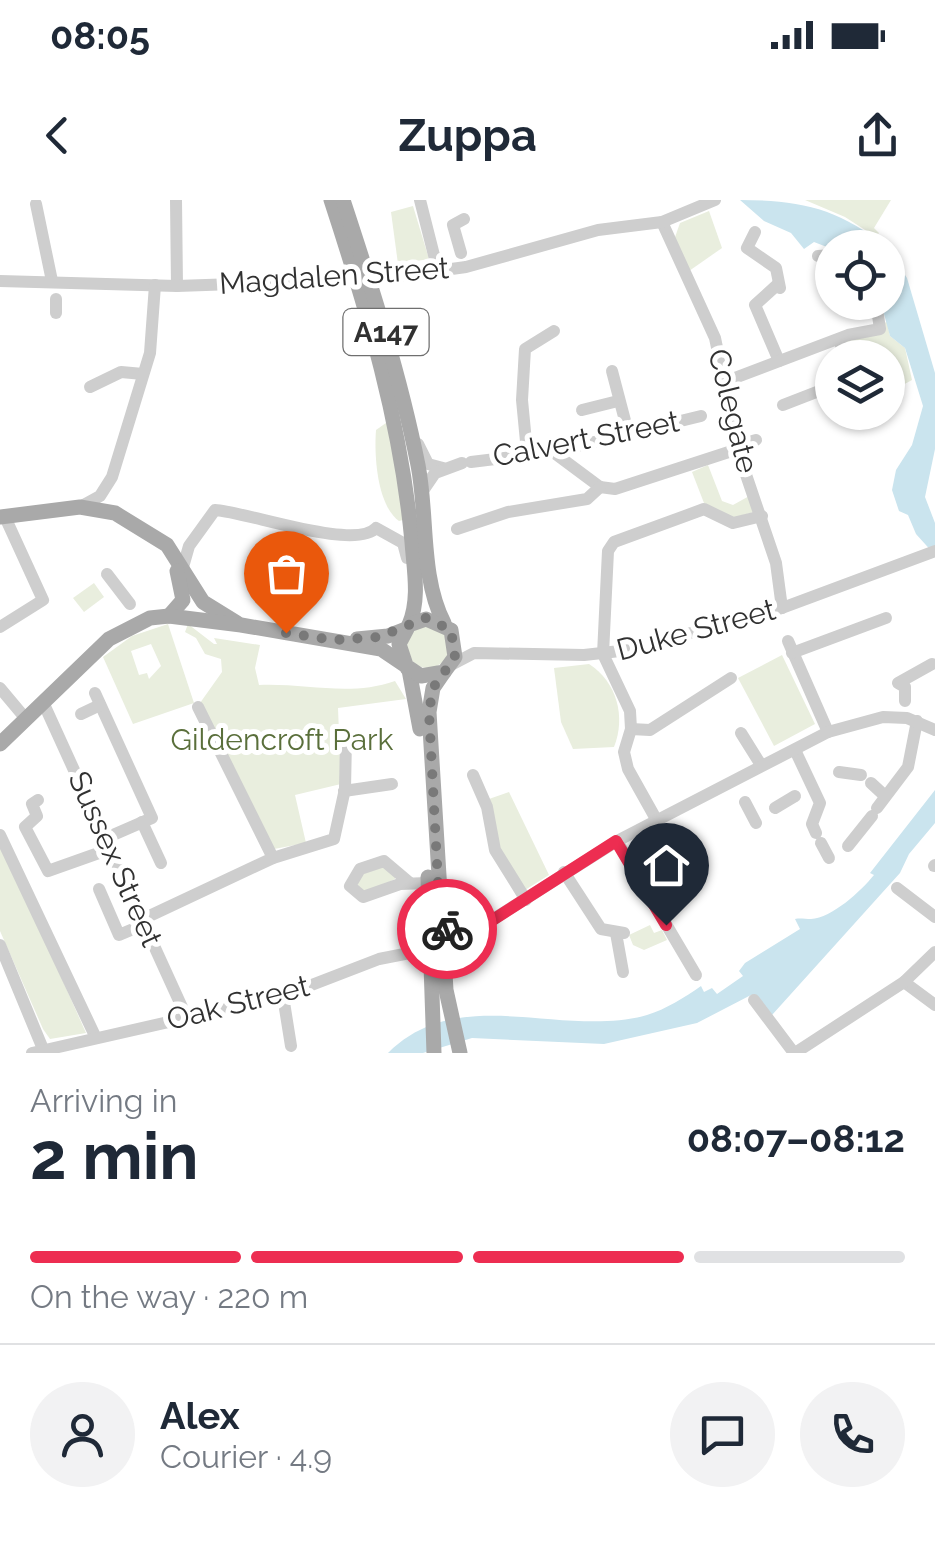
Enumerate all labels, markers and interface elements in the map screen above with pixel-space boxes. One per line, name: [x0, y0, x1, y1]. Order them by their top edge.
text: 08:05: [50, 13, 150, 58]
icon: back: [30, 108, 85, 163]
icon: share: [850, 108, 905, 163]
text: Zuppa: [398, 109, 537, 162]
map controls: [815, 230, 905, 430]
button: locate: [815, 230, 905, 320]
street label: Magdalen Street: [218, 250, 450, 301]
road number: A147: [344, 309, 428, 355]
button: layers: [815, 340, 905, 430]
street label: Colegate: [701, 345, 766, 476]
street label: Calvert Street: [490, 403, 682, 474]
pin: [244, 531, 329, 634]
icon: bag: [259, 546, 314, 601]
street label: Duke Street: [613, 592, 779, 667]
park label: Gildencroft Park: [171, 722, 394, 757]
street label: Sussex Street: [61, 766, 170, 952]
pin: [624, 823, 709, 926]
icon: home: [639, 838, 694, 893]
courier: [397, 879, 497, 979]
icon: bike: [420, 902, 475, 957]
street label: Oak Street: [163, 968, 313, 1037]
text: Arriving in: [30, 1082, 177, 1119]
text: 08:07–08:12: [687, 1116, 905, 1161]
text: 2 min: [30, 1118, 199, 1194]
text: On the way · 220 m: [30, 1278, 308, 1315]
button: person: [30, 1382, 135, 1487]
button: chat: [670, 1382, 775, 1487]
button: phone: [800, 1382, 905, 1487]
text: Alex: [160, 1393, 240, 1438]
text: Courier · 4.9: [160, 1438, 332, 1475]

